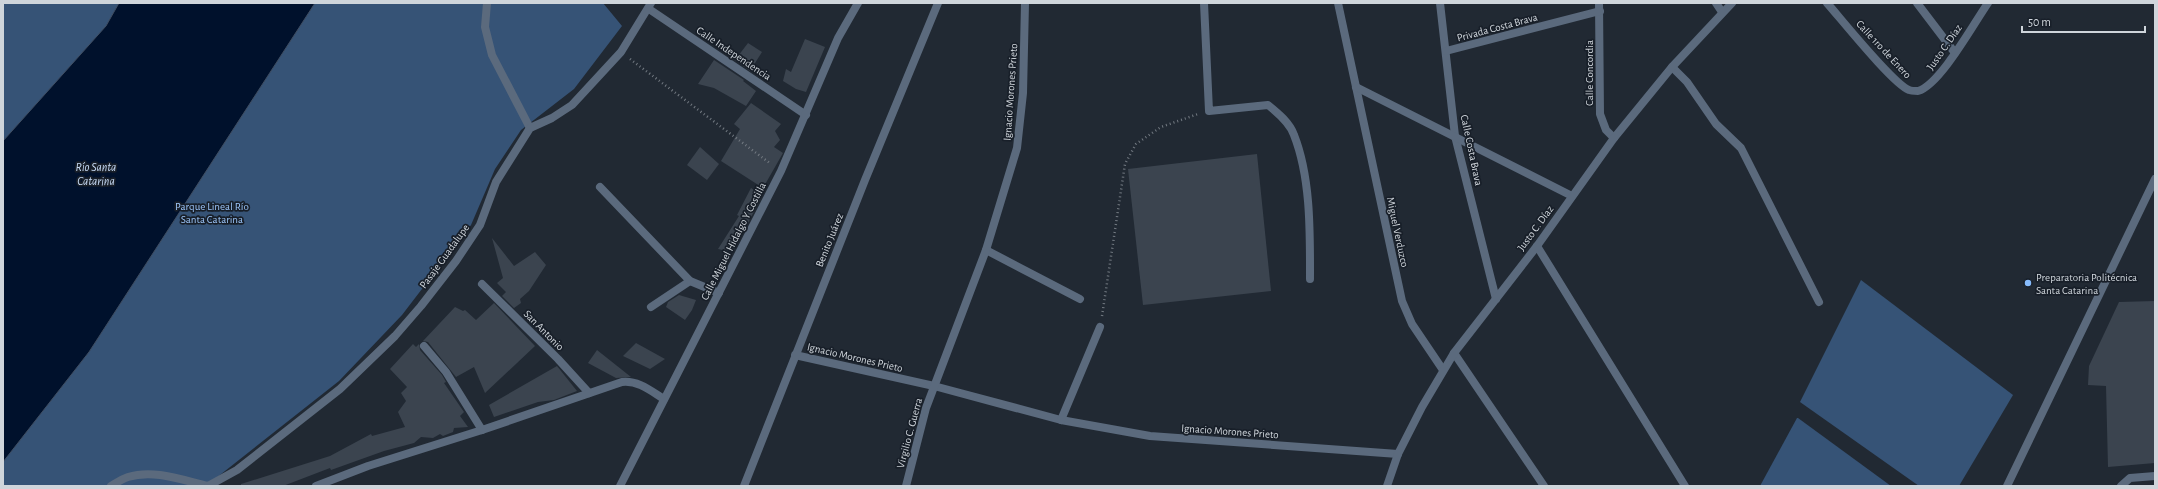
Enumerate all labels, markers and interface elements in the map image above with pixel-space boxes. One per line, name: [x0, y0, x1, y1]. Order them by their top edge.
scale bar: [2022, 8, 2145, 34]
street label: Privada Costa Brava: [1456, 11, 1539, 44]
text: 50 m: [2028, 16, 2051, 28]
street label: Calle 1ro de Enero: [1854, 18, 1913, 81]
street label: Justo C. Díaz: [1925, 22, 1964, 72]
street label: Calle Independencia: [695, 24, 773, 82]
street label: Calle Concordia: [1584, 40, 1595, 106]
street label: Ignacio Morones Prieto: [1002, 43, 1019, 141]
street label: Calle Costa Brava: [1459, 114, 1484, 187]
water label: Río Santa Catarina: [76, 161, 116, 187]
street label: Calle Miguel Hidalgo Y Costilla: [699, 181, 768, 302]
street label: Miguel Verduzco: [1385, 196, 1410, 268]
park label: Parque Lineal Río Santa Catarina: [175, 201, 249, 225]
street label: Justo C. Díaz: [1515, 203, 1556, 253]
street label: Benito Juárez: [814, 211, 845, 269]
street label: Pasaje Guadalupe: [418, 222, 471, 290]
place label: Preparatoria Politécnica Santa Catarina: [2036, 272, 2137, 296]
marker: Preparatoria Politécnica Santa Catarina: [2023, 278, 2033, 288]
street label: San Antonio: [521, 308, 566, 353]
street label: Ignacio Morones Prieto: [806, 341, 904, 374]
street label: Virgilio C. Guerra: [895, 397, 924, 469]
street label: Ignacio Morones Prieto: [1181, 423, 1279, 440]

